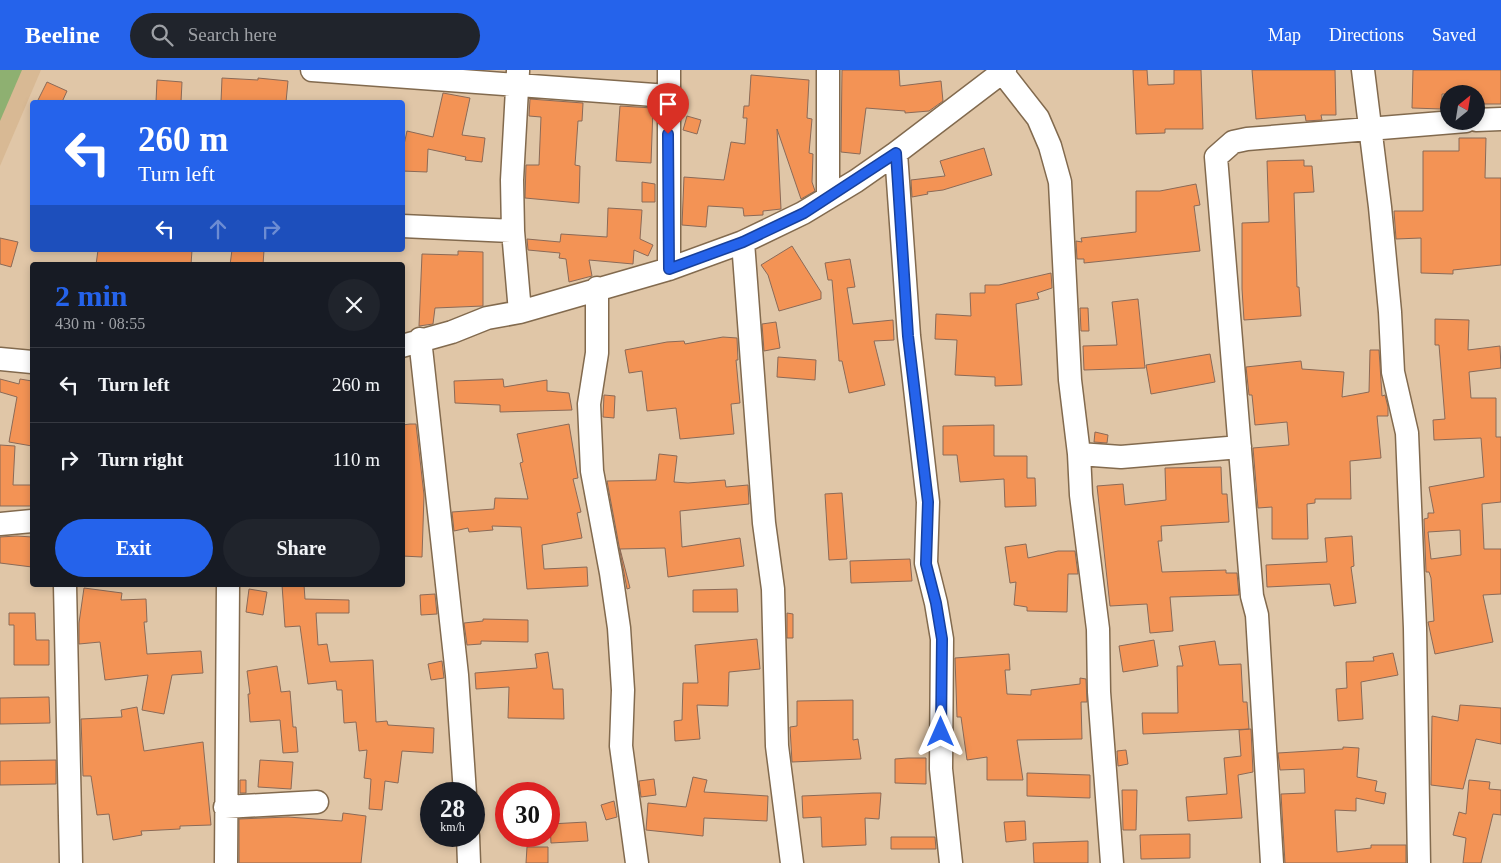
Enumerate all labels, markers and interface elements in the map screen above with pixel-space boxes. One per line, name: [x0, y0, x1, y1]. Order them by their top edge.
search box: [130, 13, 480, 58]
icon: search: [148, 21, 176, 49]
text: Beeline: [25, 22, 100, 48]
text: Search here: [188, 24, 277, 45]
text: Map: [1268, 25, 1301, 45]
text: Directions: [1329, 25, 1404, 45]
text: Saved: [1432, 25, 1476, 45]
pin: [647, 83, 689, 134]
north arrow: [1440, 85, 1485, 130]
map controls: [1440, 85, 1485, 130]
icon: arrive: [654, 90, 682, 118]
icon: left: [55, 120, 120, 185]
text: 260 m: [138, 120, 228, 159]
text: Turn left: [138, 161, 215, 186]
icon: left: [151, 215, 179, 243]
icon: ahead: [204, 215, 232, 243]
icon: right: [257, 215, 285, 243]
text: 2 min: [55, 279, 128, 312]
button: close: [328, 279, 380, 331]
text: 430 m · 08:55: [55, 315, 145, 332]
icon: left: [55, 371, 83, 399]
text: Turn left: [98, 374, 170, 395]
text: 260 m: [332, 374, 380, 395]
icon: right: [55, 446, 83, 474]
text: Turn right: [98, 449, 183, 470]
text: 110 m: [333, 449, 380, 470]
button: Exit: [55, 519, 213, 577]
button: Share: [223, 519, 380, 577]
position arrow: [914, 705, 966, 757]
speed limit sign: 30: [495, 782, 560, 847]
text: 28: [440, 795, 465, 822]
text: km/h: [440, 820, 465, 834]

